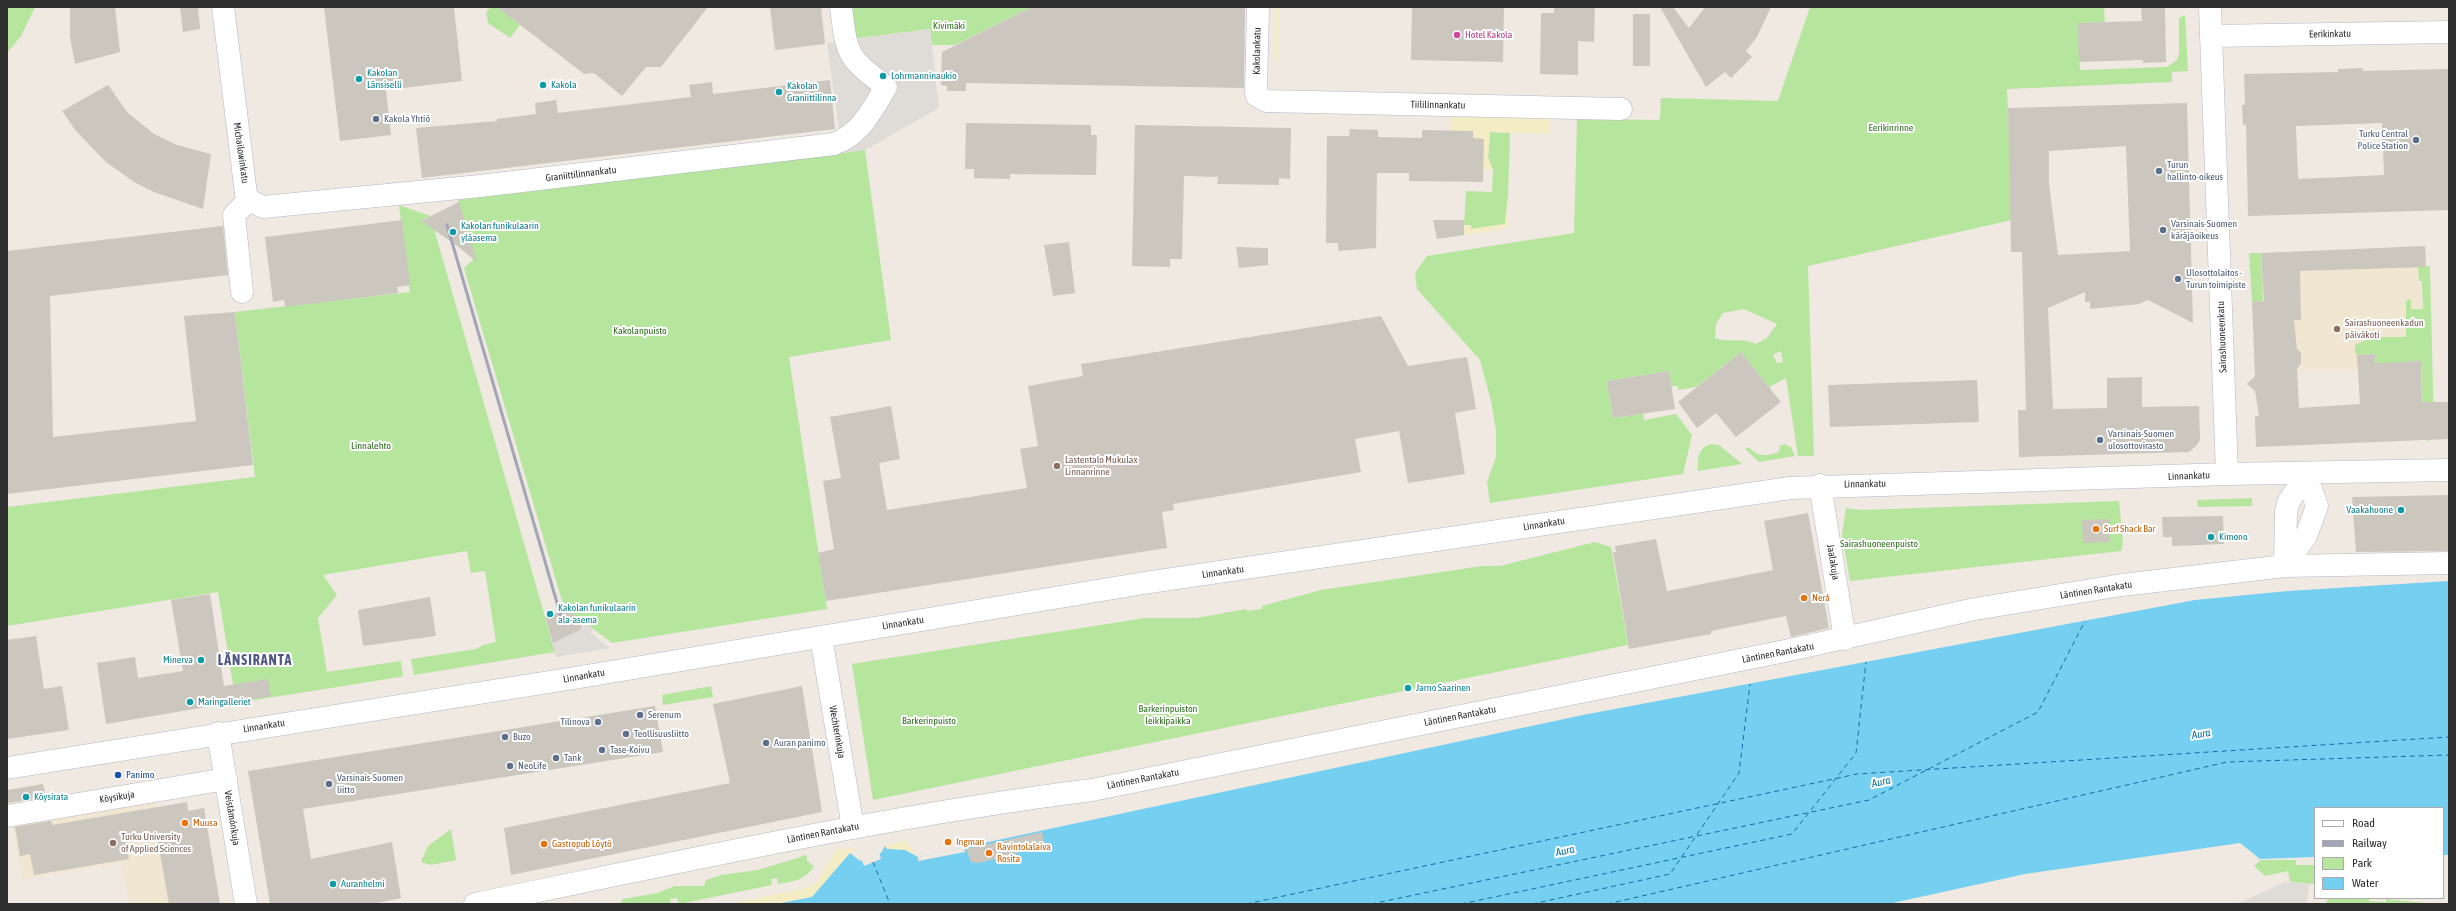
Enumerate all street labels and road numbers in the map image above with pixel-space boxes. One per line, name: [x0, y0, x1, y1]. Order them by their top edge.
street label: Kakolankatu: [1251, 27, 1263, 75]
street label: Eerikinkatu: [2309, 28, 2351, 40]
street label: Tiililinnankatu: [1411, 99, 1465, 111]
street label: Michailowinkatu: [231, 122, 251, 184]
street label: Graniittilinnankatu: [545, 164, 617, 184]
street label: Sairashuoneenkatu: [2215, 301, 2229, 373]
street label: Linnankatu: [2168, 469, 2210, 483]
street label: Linnankatu: [1844, 478, 1886, 490]
street label: Linnankatu: [1522, 515, 1566, 533]
street label: Jaalakuja: [1824, 543, 1842, 581]
street label: Linnankatu: [1201, 563, 1245, 581]
street label: Läntinen Rantakatu: [2059, 578, 2133, 602]
street label: Linnankatu: [881, 614, 925, 632]
street label: Läntinen Rantakatu: [1741, 640, 1815, 666]
street label: Linnankatu: [562, 666, 606, 686]
street label: Läntinen Rantakatu: [1423, 703, 1497, 729]
street label: Wechterinkuja: [826, 705, 848, 759]
street label: Linnankatu: [242, 717, 286, 735]
street label: Läntinen Rantakatu: [1106, 766, 1180, 792]
street label: Köysikuja: [99, 788, 135, 806]
street label: Veistämönkuja: [222, 790, 242, 846]
street label: Läntinen Rantakatu: [786, 820, 860, 846]

